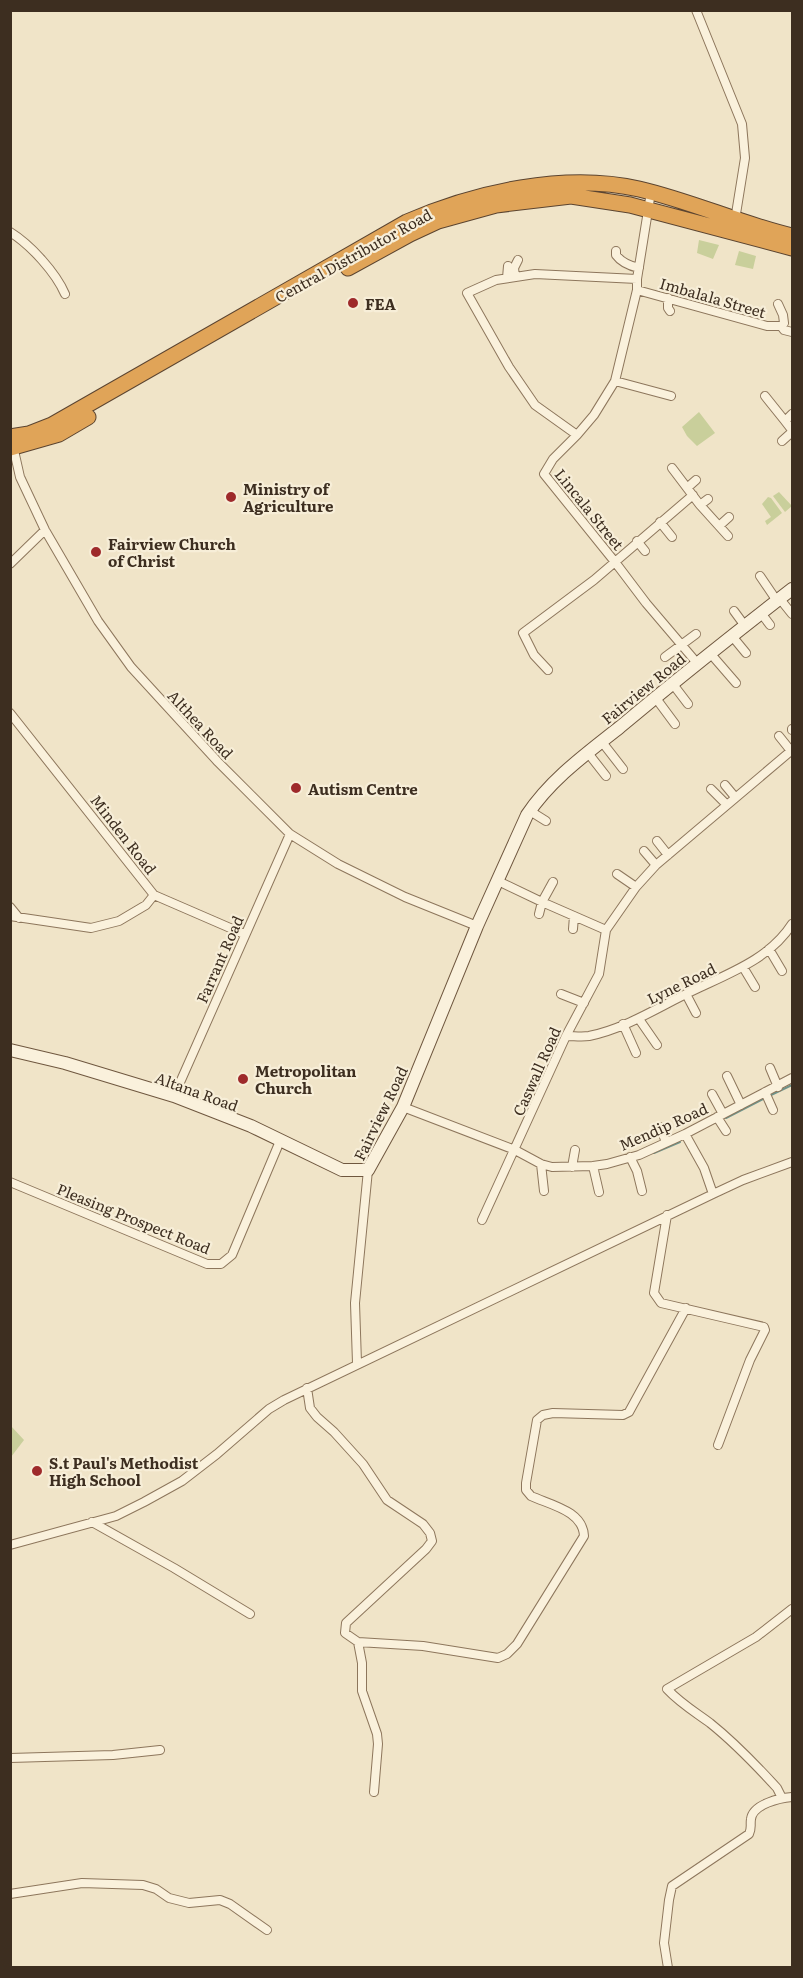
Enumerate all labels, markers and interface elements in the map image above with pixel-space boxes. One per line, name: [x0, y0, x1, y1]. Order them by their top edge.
street label: Central Distributor Road: [270, 202, 436, 308]
street label: Imbalala Street: [657, 271, 769, 323]
place label: FEA: [365, 292, 397, 315]
marker: FEA: [346, 296, 360, 310]
street label: Lincala Street: [550, 463, 630, 555]
place label: Ministry of Agriculture: [243, 477, 334, 517]
marker: Ministry of Agriculture: [224, 490, 238, 504]
place label: Fairview Church of Christ: [108, 532, 236, 572]
marker: Fairview Church of Christ: [89, 545, 103, 559]
street label: Fairview Road: [596, 647, 690, 729]
street label: Althea Road: [163, 684, 239, 764]
place label: Autism Centre: [308, 777, 418, 800]
marker: Autism Centre: [289, 781, 303, 795]
street label: Minden Road: [85, 789, 163, 879]
street label: Farrant Road: [189, 912, 249, 1006]
street label: Lyne Road: [643, 956, 719, 1010]
street label: Caswall Road: [506, 1023, 566, 1119]
place label: Metropolitan Church: [255, 1059, 357, 1099]
street label: Fairview Road: [347, 1062, 413, 1164]
street label: Altana Road: [152, 1065, 242, 1117]
marker: Metropolitan Church: [236, 1072, 250, 1086]
street label: Mendip Road: [615, 1096, 711, 1156]
street label: Pleasing Prospect Road: [54, 1177, 214, 1259]
place label: S.t Paul's Methodist High School: [49, 1451, 199, 1491]
marker: S.t Paul's Methodist High School: [30, 1464, 44, 1478]

